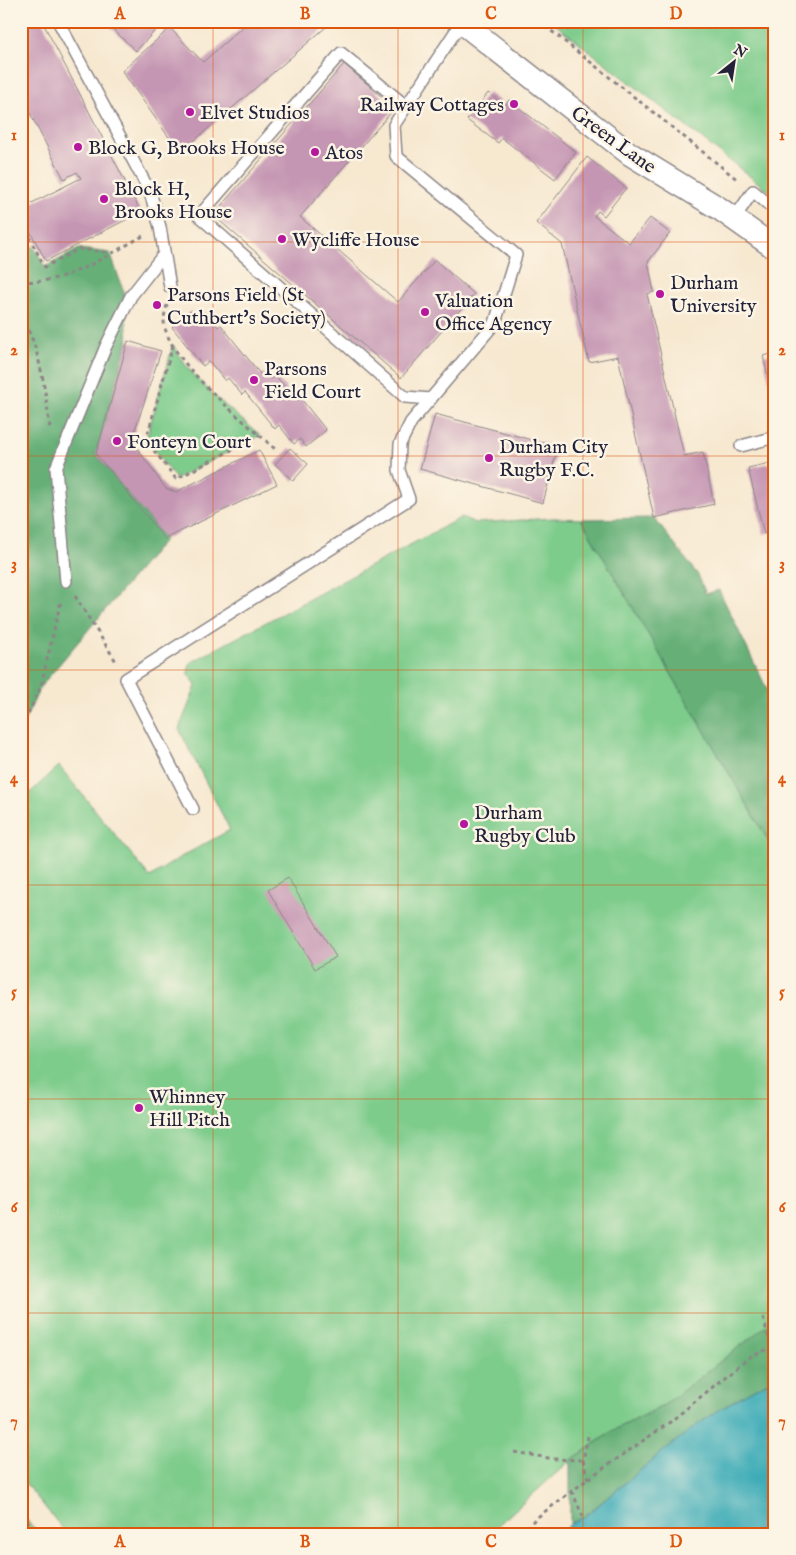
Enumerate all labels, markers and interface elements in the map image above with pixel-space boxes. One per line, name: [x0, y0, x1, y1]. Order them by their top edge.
text: A: [114, 5, 127, 25]
text: B: [300, 5, 311, 25]
text: C: [485, 5, 497, 25]
text: D: [670, 5, 683, 25]
north arrow: [708, 38, 758, 88]
text: N: [729, 40, 750, 62]
place label: Railway Cottages: [360, 93, 504, 118]
marker: Railway Cottages: [508, 98, 520, 110]
place label: Elvet Studios: [200, 101, 309, 126]
street label: Green Lane: [566, 101, 661, 180]
marker: Elvet Studios: [184, 106, 196, 118]
text: 1: [11, 126, 17, 146]
text: 1: [779, 126, 785, 146]
place label: Block G, Brooks House: [88, 136, 285, 161]
marker: Block G, Brooks House: [72, 141, 84, 153]
place label: Atos: [324, 141, 363, 166]
marker: Atos: [309, 146, 321, 158]
place label: Block H, Brooks House: [114, 177, 232, 225]
marker: Block H, Brooks House: [98, 193, 110, 205]
place label: Wycliffe House: [292, 228, 419, 253]
marker: Wycliffe House: [276, 233, 288, 245]
place label: Durham University: [670, 271, 757, 319]
place label: Parsons Field (St Cuthbert's Society): [167, 283, 326, 331]
marker: Durham University: [654, 288, 666, 300]
place label: Valuation Office Agency: [434, 289, 552, 337]
marker: Parsons Field (St Cuthbert's Society): [151, 299, 163, 311]
marker: Valuation Office Agency: [419, 306, 431, 318]
text: 2: [10, 341, 18, 361]
text: 2: [778, 341, 786, 361]
place label: Parsons Field Court: [264, 357, 361, 405]
marker: Parsons Field Court: [248, 374, 260, 386]
place label: Fonteyn Court: [127, 430, 251, 455]
marker: Fonteyn Court: [111, 435, 123, 447]
place label: Durham City Rugby F.C.: [499, 435, 608, 483]
marker: Durham City Rugby F.C.: [483, 452, 495, 464]
text: 3: [11, 555, 17, 575]
text: 3: [779, 555, 785, 575]
text: 4: [10, 769, 19, 789]
text: 4: [778, 769, 787, 789]
place label: Durham Rugby Club: [474, 801, 576, 849]
marker: Durham Rugby Club: [458, 818, 470, 830]
text: 5: [11, 983, 17, 1003]
text: 5: [779, 983, 785, 1003]
place label: Whinney Hill Pitch: [149, 1085, 230, 1133]
marker: Whinney Hill Pitch: [133, 1102, 145, 1114]
text: 6: [11, 1198, 19, 1218]
text: 6: [779, 1198, 787, 1218]
text: 7: [10, 1412, 18, 1432]
text: 7: [778, 1412, 786, 1432]
text: A: [114, 1533, 127, 1553]
text: B: [300, 1533, 311, 1553]
text: C: [485, 1533, 497, 1553]
text: D: [670, 1533, 683, 1553]

